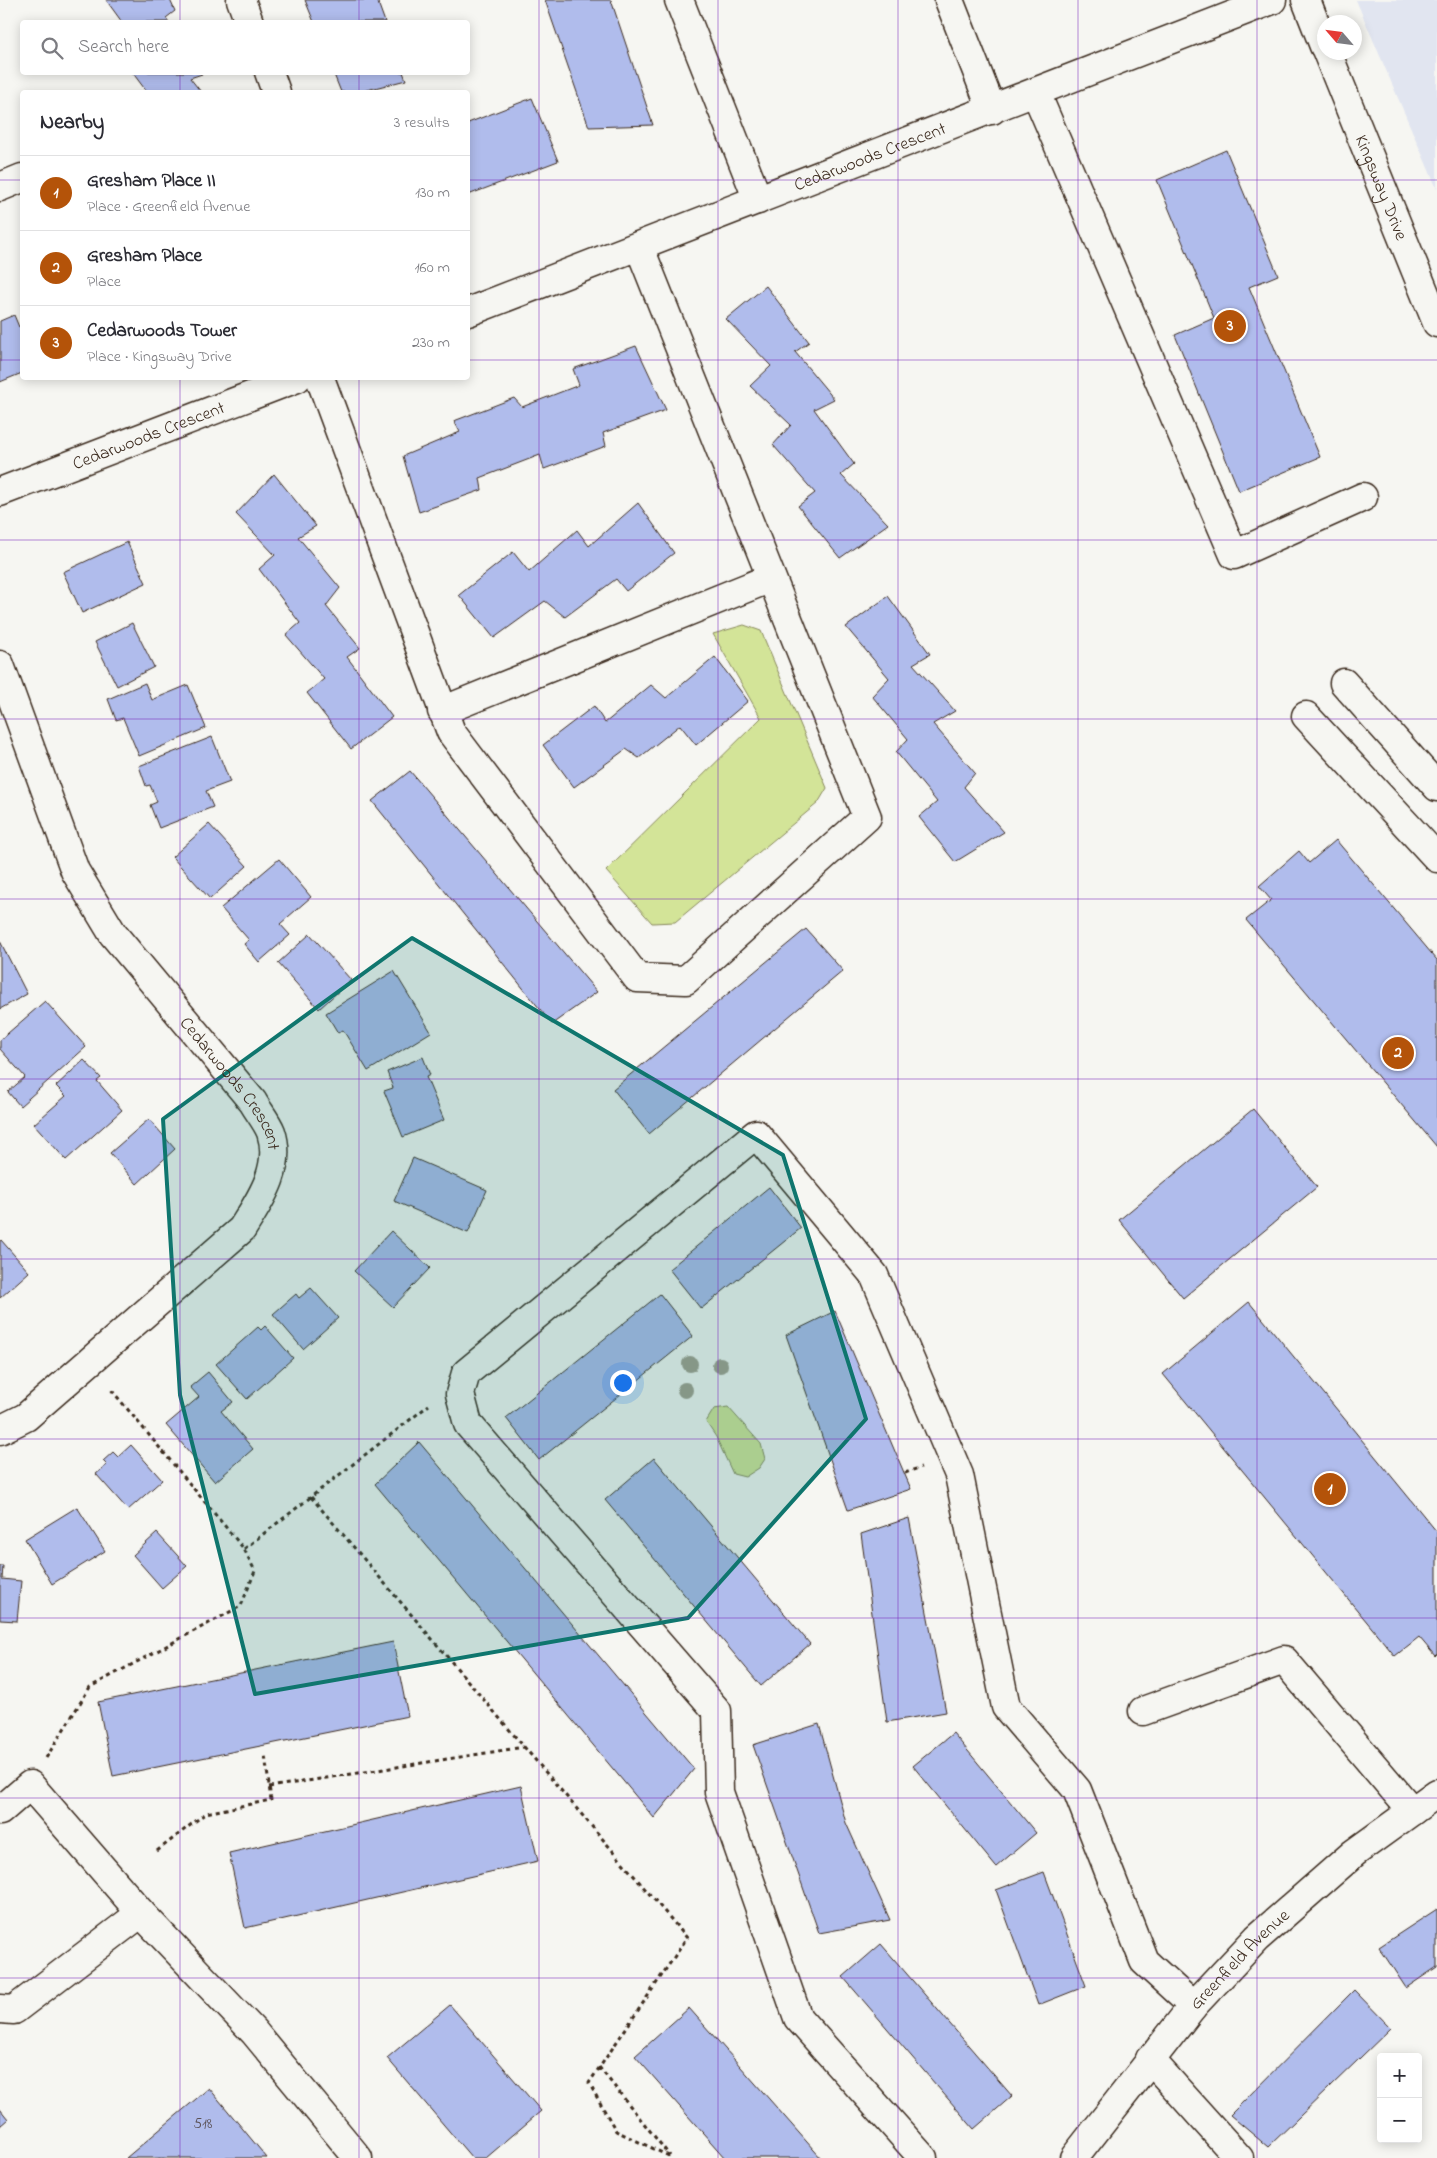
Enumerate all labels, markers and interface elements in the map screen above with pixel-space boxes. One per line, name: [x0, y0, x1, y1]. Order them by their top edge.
north arrow: [1317, 15, 1362, 60]
search box: [20, 20, 470, 75]
icon: search: [38, 34, 66, 62]
text: Search here: [78, 34, 169, 61]
text: Nearby: [40, 108, 104, 138]
text: 3 results: [394, 111, 450, 135]
street label: Cedarwoods Crescent: [791, 117, 950, 199]
street label: Kingsway Drive: [1347, 131, 1413, 246]
text: Gresham Place II: [87, 168, 216, 195]
text: 1: [53, 181, 59, 205]
text: 130 m: [415, 181, 450, 205]
text: Place · Greenfield Avenue: [87, 195, 251, 219]
text: Gresham Place: [87, 243, 202, 270]
text: 2: [52, 256, 60, 280]
text: 160 m: [415, 256, 450, 280]
text: Place: [87, 270, 121, 294]
pin: 3: [1214, 307, 1246, 345]
text: Cedarwoods Tower: [87, 318, 237, 345]
text: 3: [53, 331, 59, 355]
text: 230 m: [412, 331, 450, 355]
text: Place · Kingsway Drive: [87, 345, 232, 369]
street label: Cedarwoods Crescent: [69, 396, 229, 478]
street label: Cedarwoods Crescent: [172, 1012, 285, 1151]
pin: 2: [1382, 1034, 1414, 1072]
your location: [610, 1370, 636, 1396]
pin: 1: [1314, 1470, 1346, 1508]
street label: Greenfield Avenue: [1185, 1903, 1297, 2017]
map controls: [1377, 2053, 1422, 2143]
button: +: [1377, 2053, 1422, 2098]
button: −: [1377, 2098, 1422, 2143]
house number: 518: [194, 2113, 213, 2135]

